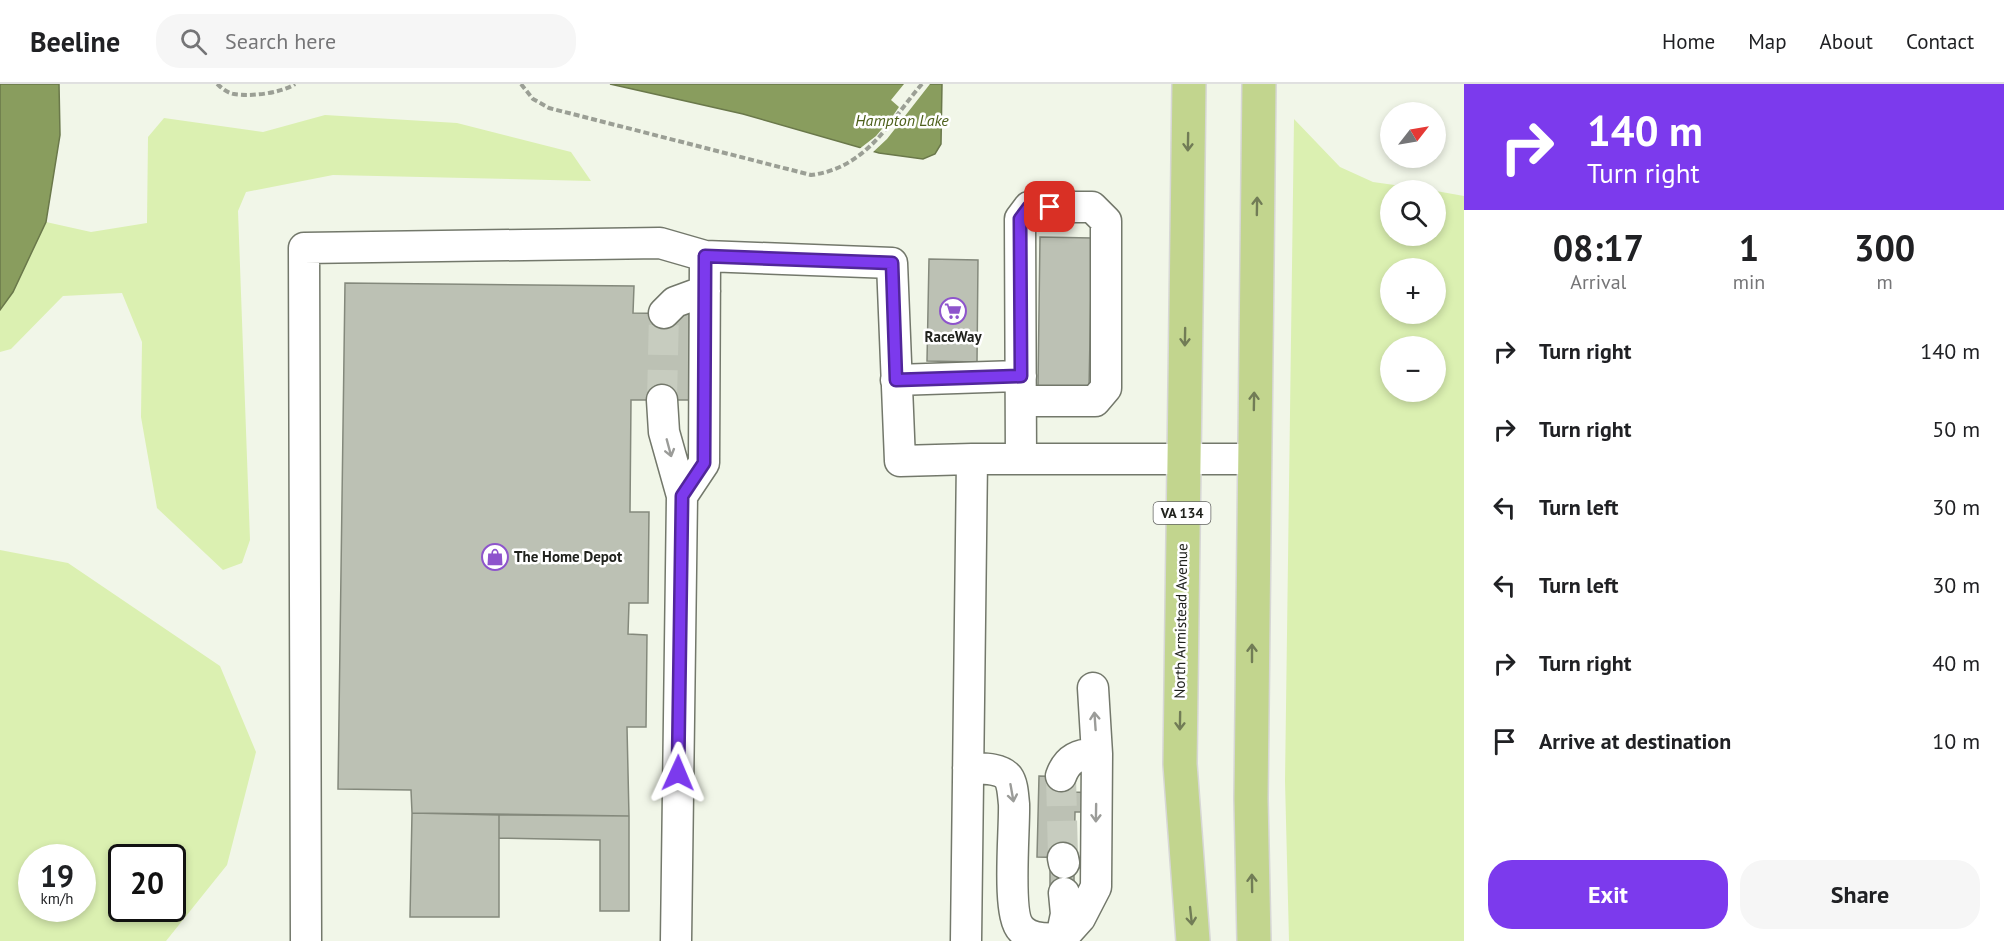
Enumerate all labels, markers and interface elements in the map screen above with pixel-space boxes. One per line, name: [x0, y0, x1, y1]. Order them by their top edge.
search box: [156, 14, 576, 68]
text: Beeline: [30, 23, 120, 60]
icon: search: [177, 25, 210, 58]
text: Search here: [225, 27, 336, 55]
text: Home: [1662, 28, 1715, 55]
text: Map: [1748, 28, 1787, 55]
text: About: [1820, 28, 1873, 55]
text: Contact: [1906, 28, 1974, 55]
north arrow: [1380, 102, 1446, 168]
map controls: [1380, 102, 1446, 402]
text: 140 m: [1587, 103, 1703, 158]
icon: right: [1488, 108, 1566, 186]
water label: Hampton Lake: [855, 110, 949, 130]
one-way arrow: [1182, 132, 1194, 152]
text: Turn right: [1587, 156, 1700, 190]
button: search: [1380, 180, 1446, 246]
pin: [1024, 181, 1075, 232]
icon: arrive: [1033, 190, 1066, 223]
one-way arrow: [1251, 196, 1263, 216]
text: 08:17: [1553, 224, 1644, 271]
text: 1: [1739, 224, 1759, 271]
text: 300: [1854, 224, 1915, 271]
button: +: [1380, 258, 1446, 324]
text: Arrival: [1570, 269, 1626, 295]
text: min: [1733, 269, 1765, 295]
text: m: [1877, 269, 1893, 295]
supermarket icon: RaceWay: [938, 296, 968, 326]
place label: RaceWay: [924, 327, 982, 346]
one-way arrow: [1179, 327, 1191, 347]
icon: right: [1488, 335, 1521, 368]
button: −: [1380, 336, 1446, 402]
text: Turn right: [1539, 337, 1631, 365]
text: 140 m: [1920, 337, 1980, 365]
one-way arrow: [1248, 391, 1260, 411]
icon: right: [1488, 413, 1521, 446]
text: Turn right: [1539, 415, 1631, 443]
text: 50 m: [1932, 415, 1980, 443]
one-way arrow: [664, 438, 675, 457]
icon: left: [1488, 491, 1521, 524]
text: Turn left: [1539, 493, 1619, 521]
text: 30 m: [1932, 493, 1980, 521]
road number: VA 134: [1154, 502, 1210, 524]
shop icon: The Home Depot: [480, 542, 510, 572]
street label: North Armistead Avenue: [1170, 543, 1191, 699]
place label: The Home Depot: [514, 547, 623, 566]
icon: left: [1488, 569, 1521, 602]
text: Turn left: [1539, 571, 1619, 599]
text: 30 m: [1932, 571, 1980, 599]
one-way arrow: [1246, 644, 1257, 664]
icon: right: [1488, 647, 1521, 680]
text: Turn right: [1539, 649, 1631, 677]
text: 40 m: [1932, 649, 1980, 677]
one-way arrow: [1174, 711, 1186, 731]
one-way arrow: [1089, 712, 1100, 731]
icon: arrive: [1488, 725, 1521, 758]
text: Arrive at destination: [1539, 727, 1731, 755]
text: 10 m: [1932, 727, 1980, 755]
position arrow: [646, 741, 710, 805]
one-way arrow: [1007, 783, 1018, 803]
one-way arrow: [1091, 802, 1102, 822]
speed limit sign: 20: [108, 844, 186, 922]
text: 19: [40, 856, 74, 895]
button: Exit: [1488, 860, 1728, 929]
button: Share: [1740, 860, 1980, 929]
one-way arrow: [1246, 873, 1258, 893]
text: km/h: [41, 889, 73, 908]
one-way arrow: [1186, 906, 1197, 925]

